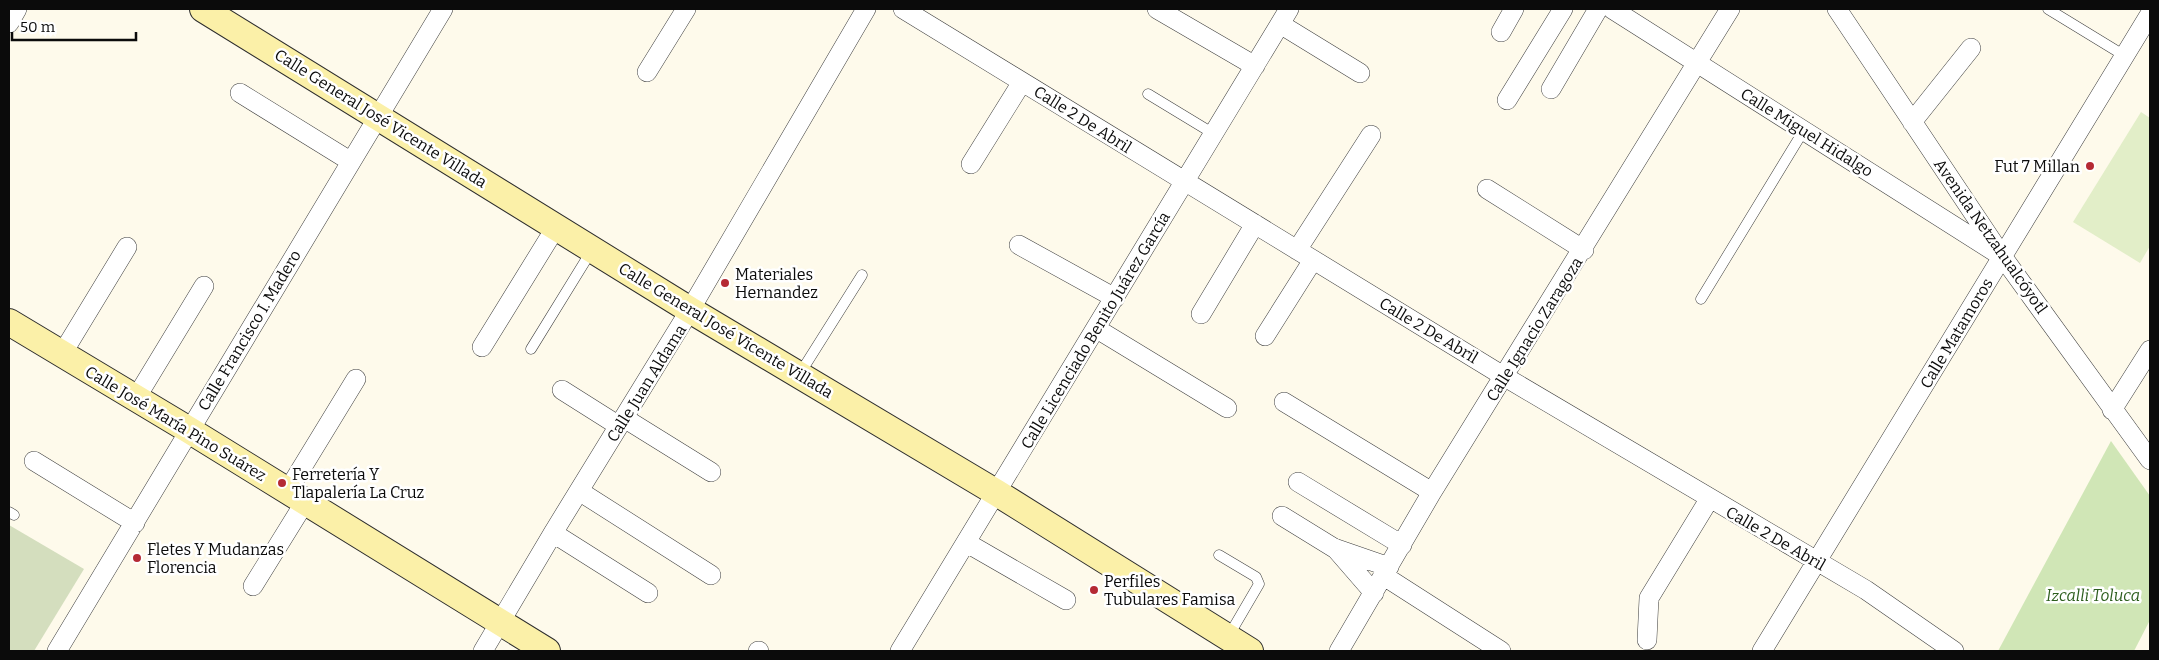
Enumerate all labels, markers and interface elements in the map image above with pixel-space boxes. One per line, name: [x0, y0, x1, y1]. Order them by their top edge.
scale bar: [12, 10, 136, 42]
text: 50 m: [20, 18, 56, 36]
street label: Calle General José Vicente Villada: [271, 45, 491, 192]
street label: Calle 2 De Abril: [1030, 82, 1135, 157]
street label: Calle Miguel Hidalgo: [1737, 84, 1876, 181]
street label: Avenida Netzahualcóyotl: [1930, 155, 2052, 318]
place label: Fut 7 Millan: [1994, 157, 2080, 176]
marker: Fut 7 Millan: [2084, 160, 2096, 172]
street label: Calle Licenciado Benito Juárez García: [1017, 208, 1174, 452]
street label: Calle Francisco I. Madero: [194, 247, 305, 414]
street label: Calle Ignacio Zaragoza: [1482, 253, 1587, 405]
street label: Calle General José Vicente Villada: [615, 259, 837, 402]
place label: Materiales Hernandez: [735, 265, 818, 302]
street label: Calle Matamoros: [1916, 275, 1997, 392]
marker: Materiales Hernandez: [719, 277, 731, 289]
street label: Calle 2 De Abril: [1376, 293, 1482, 368]
street label: Calle Juan Aldama: [603, 321, 690, 445]
street label: Calle José María Pino Suárez: [82, 362, 270, 485]
place label: Ferretería Y Tlapalería La Cruz: [292, 465, 425, 502]
marker: Ferretería Y Tlapalería La Cruz: [276, 477, 288, 489]
street label: Calle 2 De Abril: [1723, 502, 1829, 575]
place label: Fletes Y Mudanzas Florencia: [147, 540, 284, 577]
marker: Fletes Y Mudanzas Florencia: [131, 552, 143, 564]
place label: Perfiles Tubulares Famisa: [1104, 572, 1236, 609]
marker: Perfiles Tubulares Famisa: [1088, 584, 1100, 596]
park label: Izcalli Toluca: [2046, 586, 2140, 605]

